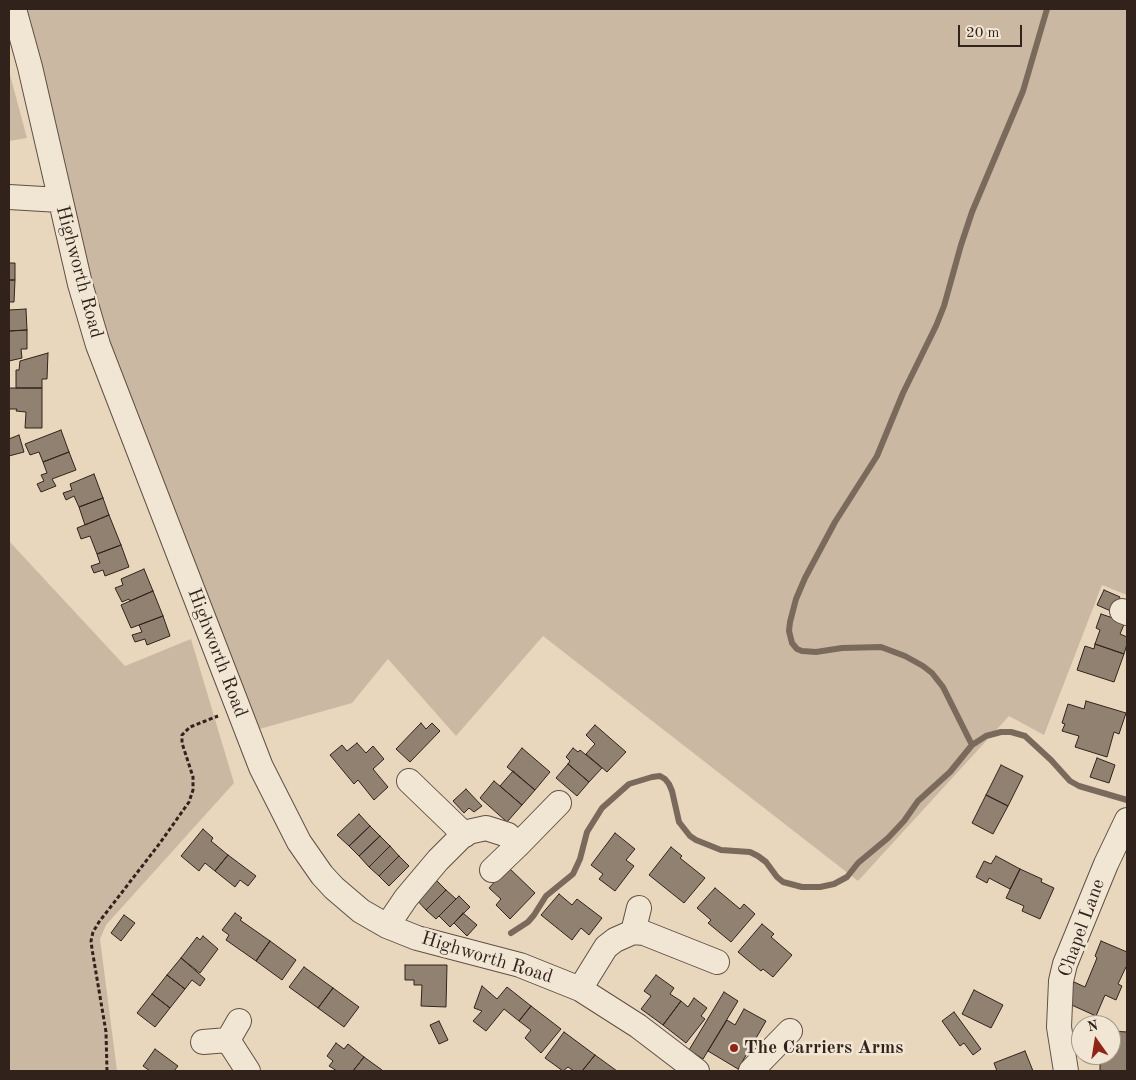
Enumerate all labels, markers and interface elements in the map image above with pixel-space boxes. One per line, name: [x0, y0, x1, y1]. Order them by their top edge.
scale bar: [961, 15, 1025, 47]
text: 20 m: [966, 26, 1000, 41]
street label: Highworth Road: [50, 203, 108, 341]
street label: Highworth Road: [182, 585, 252, 721]
street label: Chapel Lane: [1054, 876, 1110, 980]
street label: Highworth Road: [418, 927, 556, 989]
north arrow: [1071, 1015, 1121, 1065]
text: N: [1086, 1018, 1100, 1034]
place label: The Carriers Arms: [744, 1037, 903, 1059]
marker: The Carriers Arms: [728, 1042, 740, 1054]

